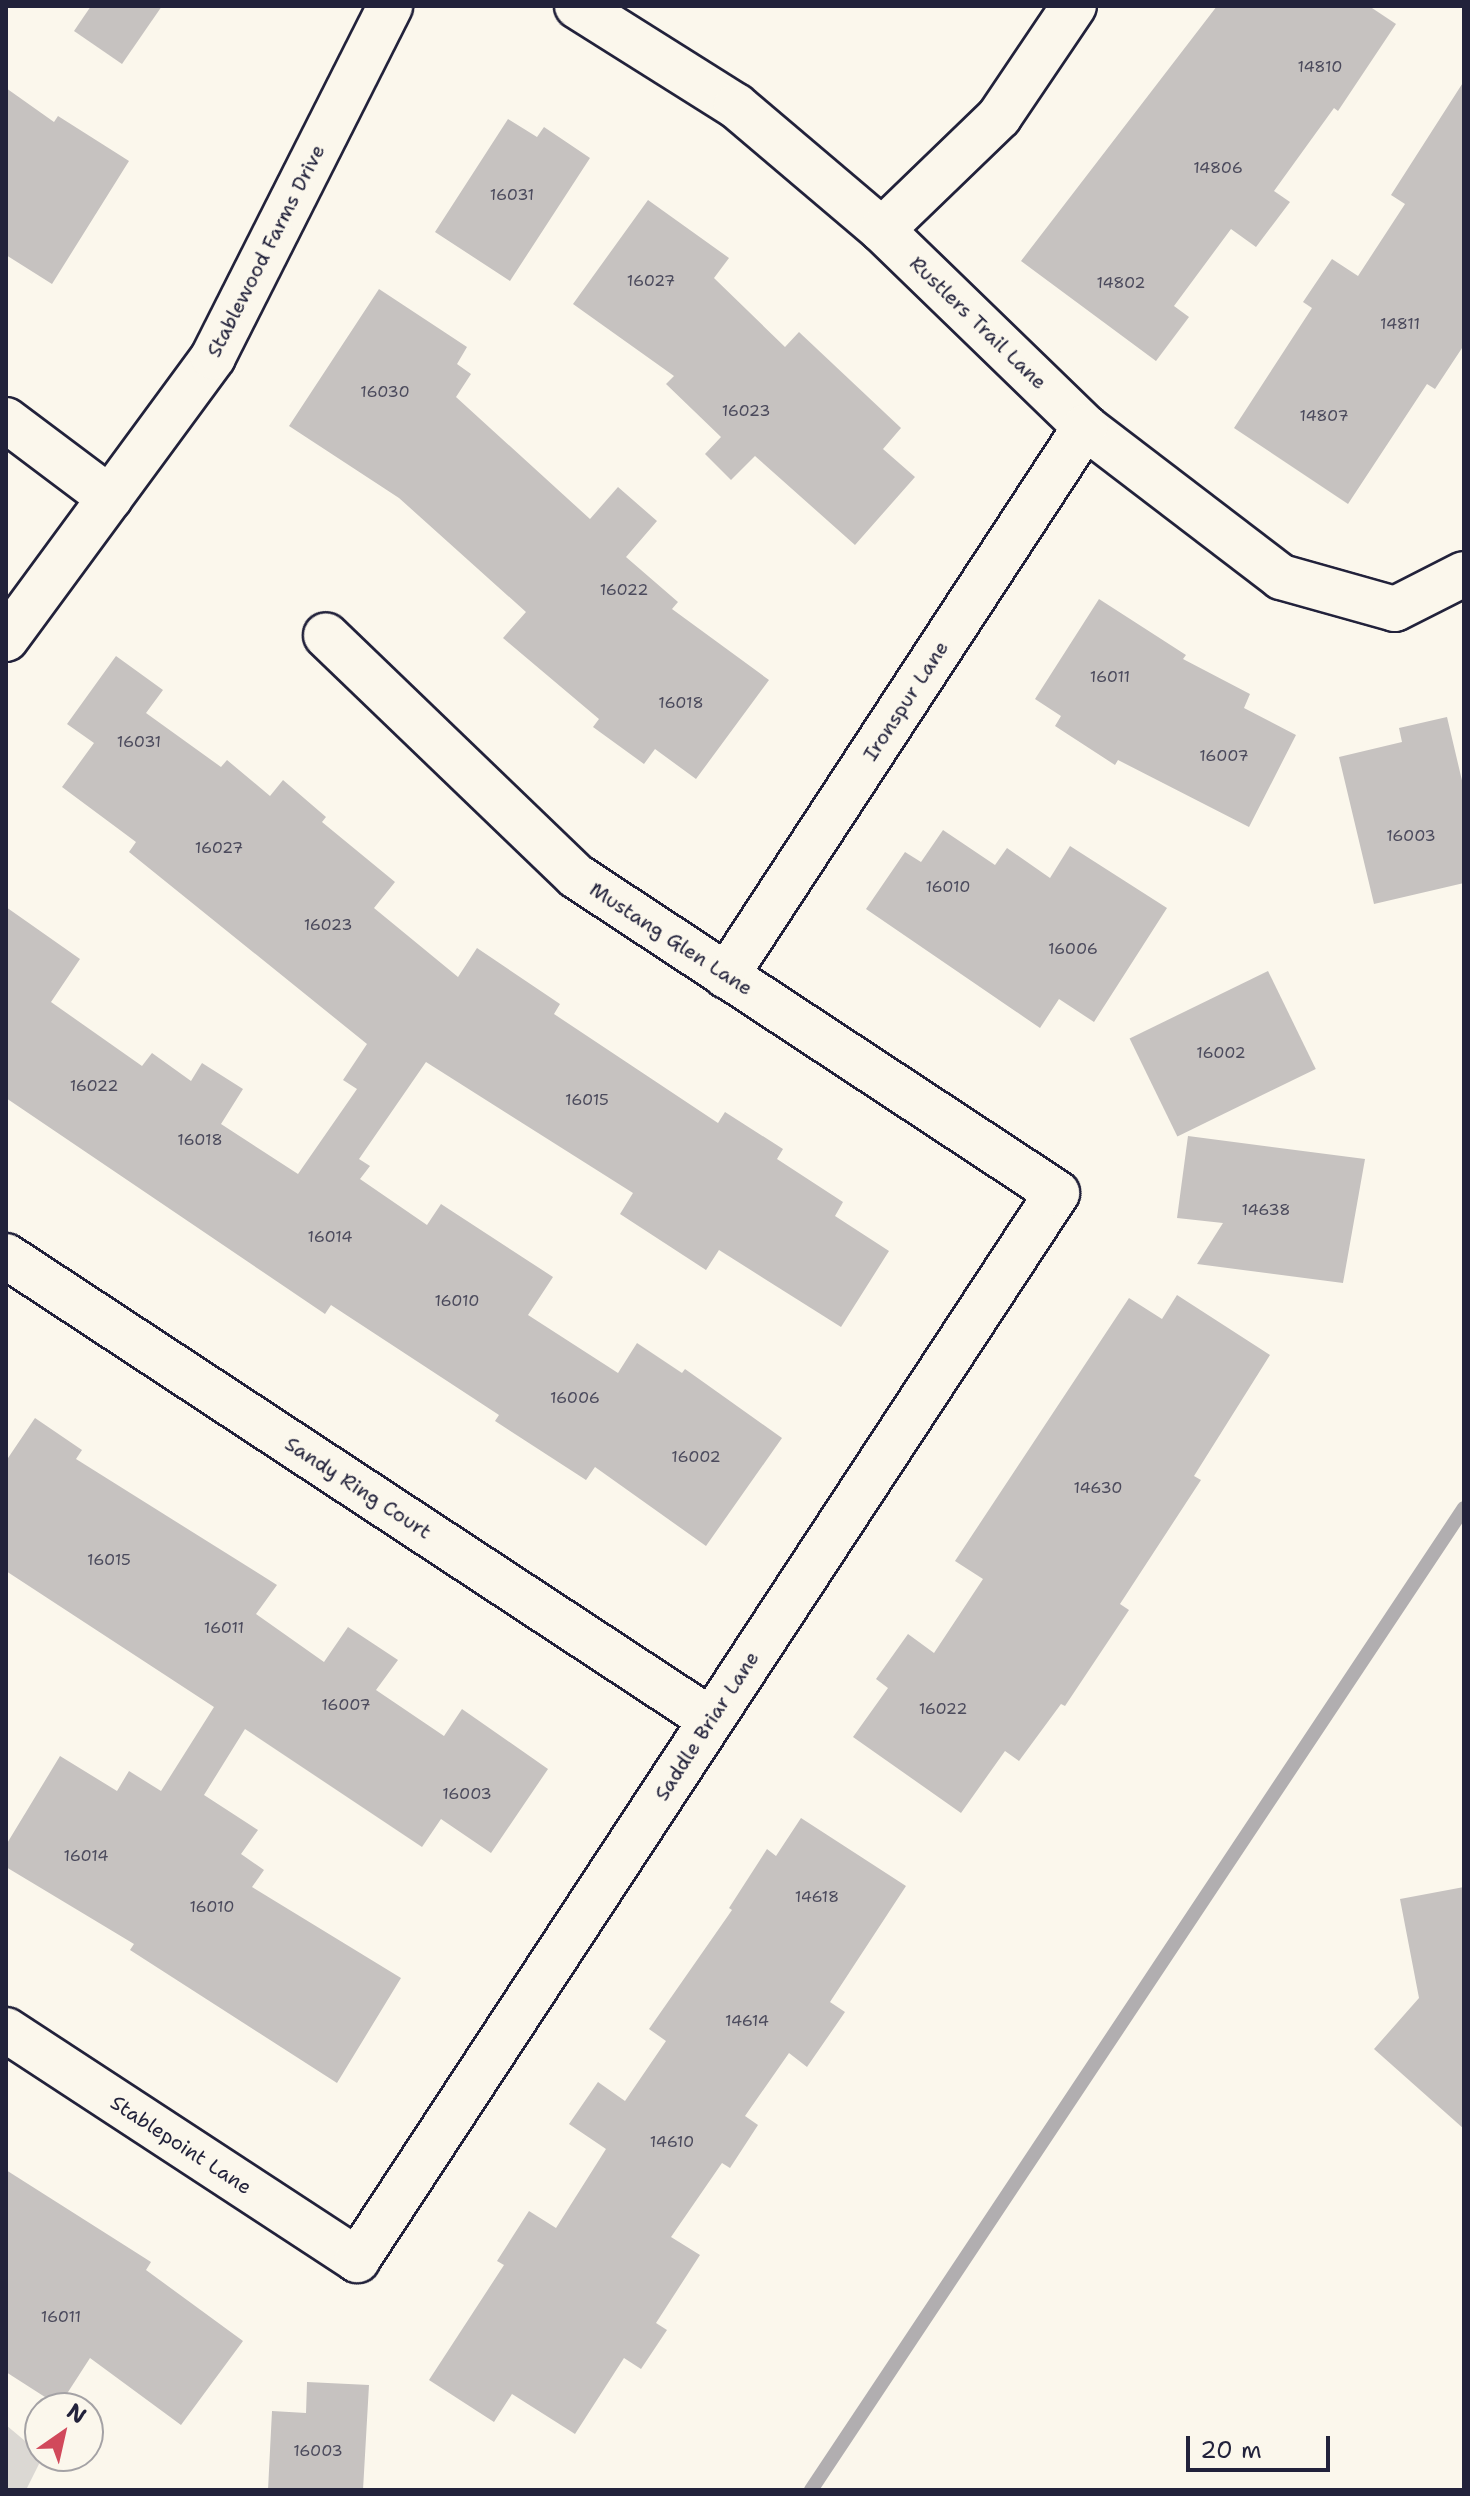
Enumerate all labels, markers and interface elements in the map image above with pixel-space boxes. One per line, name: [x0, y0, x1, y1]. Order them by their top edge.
house number: 14810: [1298, 57, 1342, 77]
street label: Stablewood Farms Drive: [202, 141, 330, 361]
house number: 14806: [1193, 158, 1243, 178]
house number: 16031: [490, 185, 534, 205]
street label: Rustlers Trail Lane: [905, 252, 1051, 394]
house number: 16027: [627, 271, 675, 291]
house number: 14802: [1096, 273, 1146, 293]
house number: 14811: [1380, 314, 1420, 334]
house number: 16030: [360, 382, 410, 402]
house number: 16023: [722, 401, 770, 421]
house number: 14807: [1299, 406, 1349, 426]
house number: 16022: [600, 580, 648, 600]
street label: Ironspur Lane: [858, 637, 954, 765]
house number: 16011: [1090, 667, 1130, 687]
house number: 16018: [658, 693, 704, 713]
house number: 16031: [117, 732, 161, 752]
house number: 16007: [1199, 746, 1249, 766]
house number: 16003: [1386, 826, 1436, 846]
house number: 16027: [195, 838, 243, 858]
street label: Mustang Glen Lane: [585, 877, 757, 1001]
house number: 16010: [925, 877, 971, 897]
house number: 16023: [304, 915, 352, 935]
house number: 16006: [1048, 939, 1098, 959]
house number: 16002: [1196, 1043, 1246, 1063]
house number: 16022: [70, 1076, 118, 1096]
house number: 16015: [565, 1090, 609, 1110]
house number: 16018: [177, 1130, 223, 1150]
house number: 14638: [1241, 1200, 1291, 1220]
house number: 16014: [308, 1227, 352, 1247]
house number: 16010: [434, 1291, 480, 1311]
house number: 16006: [550, 1388, 600, 1408]
street label: Sandy Ring Court: [280, 1432, 436, 1544]
house number: 16002: [671, 1447, 721, 1467]
house number: 14630: [1073, 1478, 1123, 1498]
house number: 16015: [87, 1550, 131, 1570]
house number: 16011: [204, 1618, 244, 1638]
street label: Saddle Briar Lane: [650, 1647, 764, 1805]
house number: 16007: [321, 1695, 371, 1715]
house number: 16022: [919, 1699, 967, 1719]
house number: 16003: [442, 1784, 492, 1804]
house number: 16014: [64, 1846, 108, 1866]
house number: 14618: [795, 1887, 839, 1907]
house number: 16010: [189, 1897, 235, 1917]
house number: 14614: [725, 2011, 769, 2031]
street label: Stablepoint Lane: [106, 2090, 256, 2200]
house number: 14610: [650, 2132, 694, 2152]
house number: 16011: [41, 2307, 81, 2327]
north arrow: [24, 2392, 104, 2472]
text: N: [61, 2396, 92, 2430]
scale bar: [1190, 2420, 1334, 2470]
text: 20 m: [1200, 2434, 1262, 2466]
house number: 16003: [293, 2441, 343, 2461]

